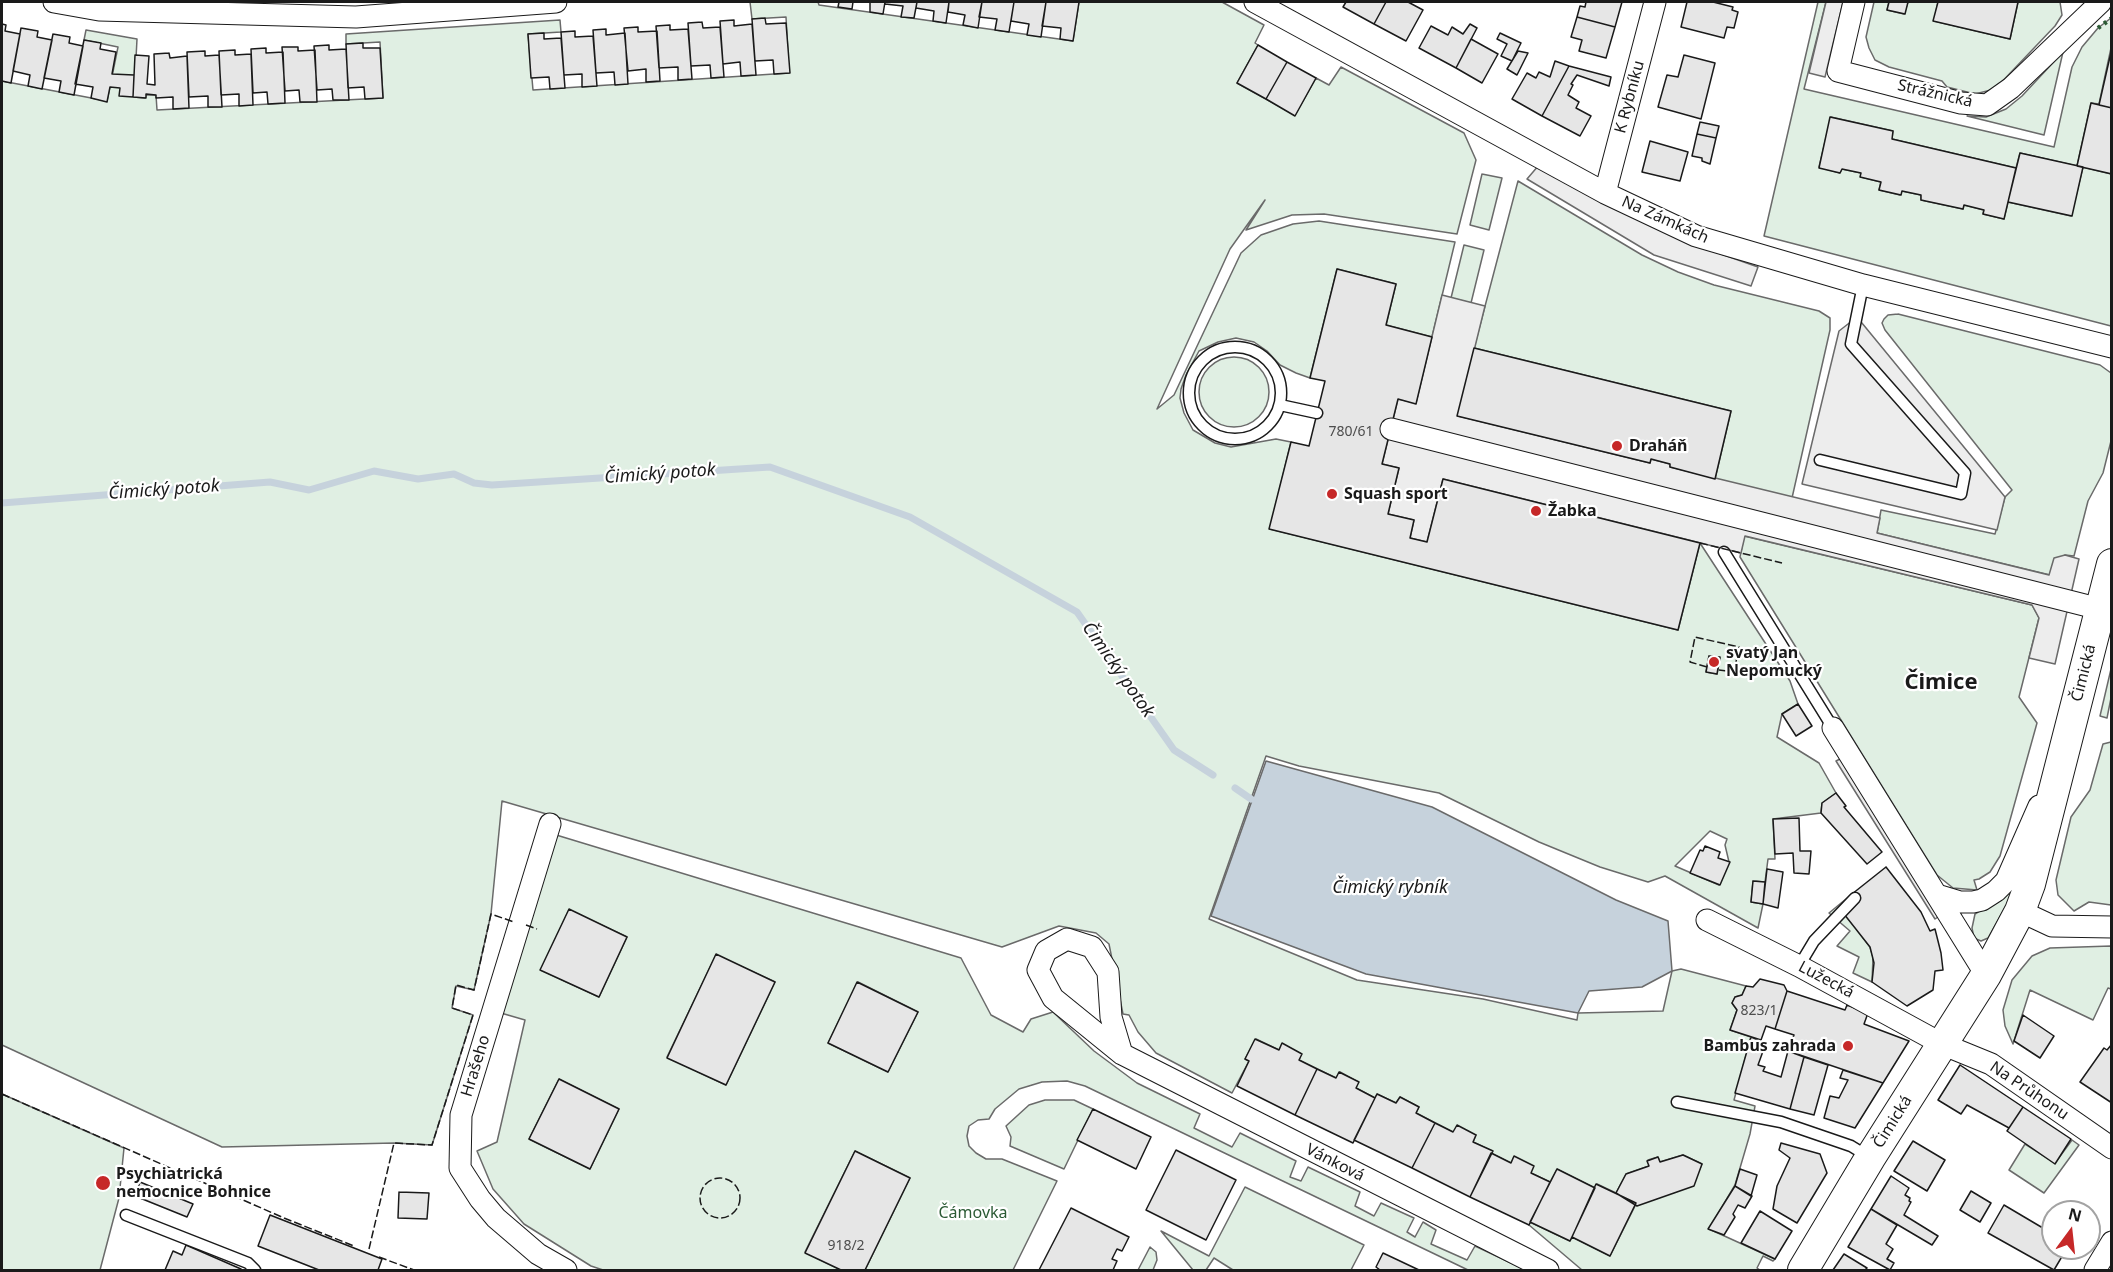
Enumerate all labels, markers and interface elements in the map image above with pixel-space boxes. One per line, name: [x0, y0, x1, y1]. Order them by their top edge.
street label: K Rybníku: [1611, 59, 1649, 135]
street label: Strážnická: [1896, 76, 1974, 112]
street label: Na Zámkách: [1618, 192, 1712, 248]
house number: 780/61: [1328, 424, 1374, 440]
place label: Draháň: [1629, 436, 1688, 456]
marker: Draháň: [1610, 439, 1624, 453]
water label: Čimický potok: [604, 459, 716, 489]
water label: Čimický potok: [108, 475, 220, 505]
place label: Squash sport: [1344, 484, 1448, 504]
marker: Squash sport: [1325, 487, 1339, 501]
place label: Žabka: [1548, 501, 1596, 521]
marker: Žabka: [1529, 504, 1543, 518]
water label: Čimický potok: [1077, 618, 1159, 722]
street label: Čimická: [2068, 642, 2100, 704]
place label: svatý Jan Nepomucký: [1726, 643, 1822, 681]
marker: svatý Jan Nepomucký: [1707, 655, 1721, 669]
district label: Čimice: [1904, 670, 1978, 696]
water label: Čimický rybník: [1332, 877, 1448, 899]
street label: Lužecká: [1795, 957, 1857, 1003]
house number: 823/1: [1740, 1003, 1778, 1019]
street label: Hrašeho: [458, 1033, 494, 1099]
place label: Bambus zahrada: [1703, 1036, 1836, 1056]
marker: Bambus zahrada: [1841, 1039, 1855, 1053]
street label: Na Průhonu: [1986, 1058, 2072, 1124]
street label: Čimická: [1869, 1092, 1917, 1152]
street label: Vánková: [1303, 1140, 1367, 1186]
place label: Psychiatrická nemocnice Bohnice: [116, 1164, 271, 1202]
marker: Psychiatrická nemocnice Bohnice: [94, 1174, 112, 1192]
north arrow: [2041, 1200, 2101, 1260]
text: N: [2066, 1202, 2084, 1227]
park label: Čámovka: [938, 1203, 1008, 1223]
house number: 918/2: [827, 1238, 865, 1254]

